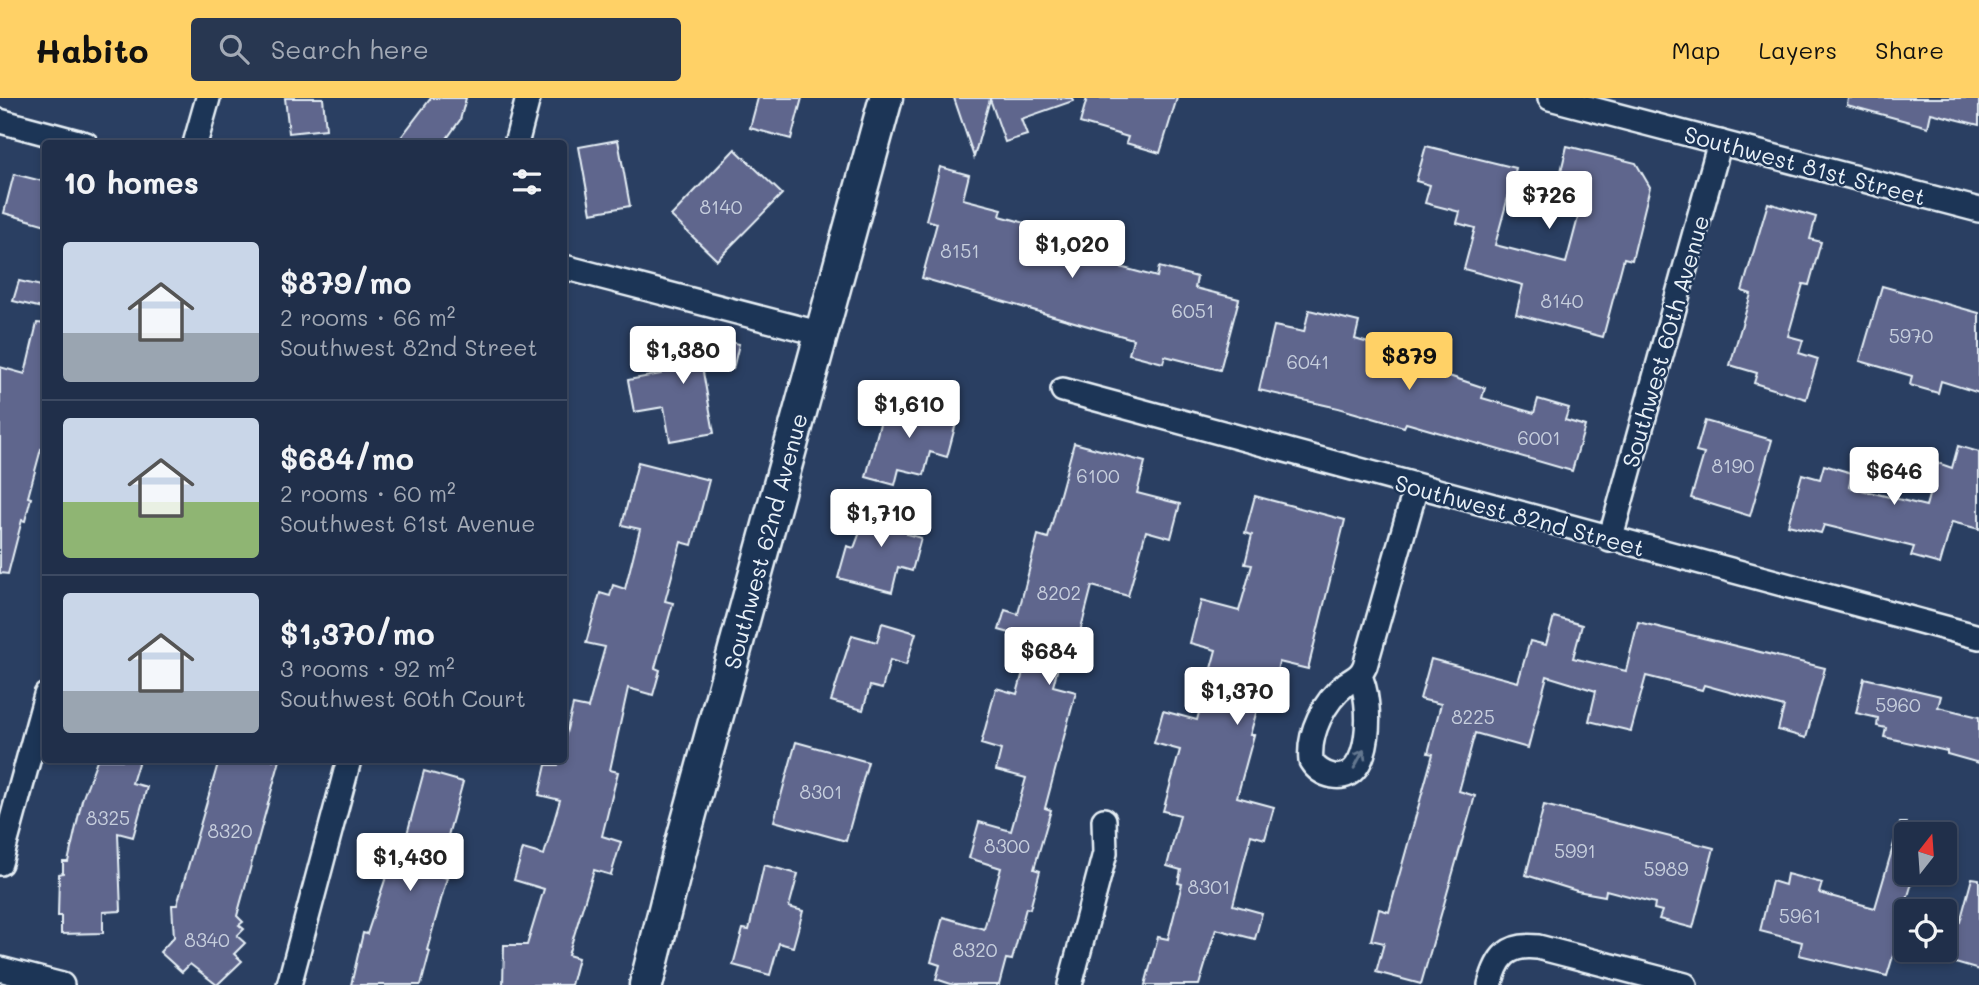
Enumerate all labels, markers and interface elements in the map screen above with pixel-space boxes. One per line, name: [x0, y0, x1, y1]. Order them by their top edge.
search box: [191, 18, 681, 81]
text: Habito: [35, 28, 149, 71]
icon: search: [215, 30, 253, 68]
text: Search here: [271, 32, 429, 66]
text: Map: [1672, 34, 1720, 65]
text: Layers: [1758, 34, 1837, 65]
text: Share: [1875, 34, 1944, 65]
street label: Southwest 81st Street: [1681, 118, 1929, 212]
text: 10 homes: [63, 162, 199, 202]
icon: filters: [508, 163, 546, 201]
pin: $726: [1508, 172, 1590, 231]
text: $726: [1522, 179, 1576, 209]
house number: 8140: [700, 194, 743, 219]
street label: Southwest 60th Avenue: [1615, 211, 1715, 471]
pin: $1,020: [1015, 220, 1129, 280]
text: $1,020: [1035, 228, 1109, 258]
house number: 8151: [940, 238, 980, 263]
text: $879/mo: [280, 262, 411, 302]
icon: home: [119, 270, 203, 354]
house number: 8140: [1541, 288, 1584, 313]
house number: 6051: [1172, 298, 1214, 323]
text: 2 rooms · 66 m²: [280, 302, 455, 332]
house number: 5970: [1889, 323, 1934, 348]
pin: $1,380: [626, 327, 740, 386]
text: Southwest 82nd Street: [280, 332, 538, 362]
pin: $879: [1368, 332, 1450, 392]
text: $1,380: [646, 334, 720, 364]
text: $879: [1381, 340, 1437, 370]
house number: 6041: [1287, 349, 1329, 374]
pin: $1,610: [852, 380, 966, 440]
text: $1,610: [874, 388, 944, 418]
street label: Southwest 62nd Avenue: [716, 410, 814, 672]
house number: 6001: [1517, 425, 1561, 450]
text: $684/mo: [280, 438, 414, 478]
icon: home: [119, 446, 203, 530]
pin: $646: [1853, 448, 1935, 507]
house number: 8190: [1712, 453, 1755, 478]
text: $646: [1866, 455, 1922, 485]
house number: 6100: [1076, 463, 1120, 488]
street label: Southwest 82nd Street: [1392, 467, 1648, 563]
text: 2 rooms · 60 m²: [280, 478, 456, 508]
pin: $1,710: [824, 490, 938, 549]
text: $1,710: [846, 497, 916, 527]
text: Southwest 61st Avenue: [280, 508, 535, 538]
house number: 8202: [1037, 580, 1081, 605]
text: $1,370/mo: [280, 613, 435, 653]
icon: home: [119, 621, 203, 705]
pin: $684: [1008, 628, 1090, 687]
text: $684: [1021, 635, 1077, 665]
text: 3 rooms · 92 m²: [280, 653, 455, 683]
pin: $1,370: [1180, 668, 1294, 727]
text: $1,370: [1201, 675, 1273, 705]
text: Southwest 60th Court: [280, 683, 526, 713]
house number: 5960: [1875, 692, 1921, 717]
house number: 8225: [1451, 704, 1495, 729]
one-way arrow: [1353, 749, 1366, 770]
house number: 8301: [800, 779, 842, 804]
house number: 8325: [86, 805, 130, 830]
house number: 8320: [208, 818, 253, 843]
north arrow: [1894, 822, 1956, 886]
map controls: [1894, 822, 1957, 962]
house number: 8300: [984, 833, 1030, 858]
pin: $1,430: [353, 834, 467, 893]
house number: 5991: [1554, 838, 1596, 863]
text: $1,430: [373, 841, 447, 871]
house number: 5989: [1643, 856, 1689, 881]
house number: 8301: [1188, 874, 1230, 899]
button: locate: [1894, 899, 1957, 962]
house number: 5961: [1779, 903, 1821, 928]
house number: 8340: [184, 927, 230, 952]
house number: 8320: [953, 937, 998, 962]

